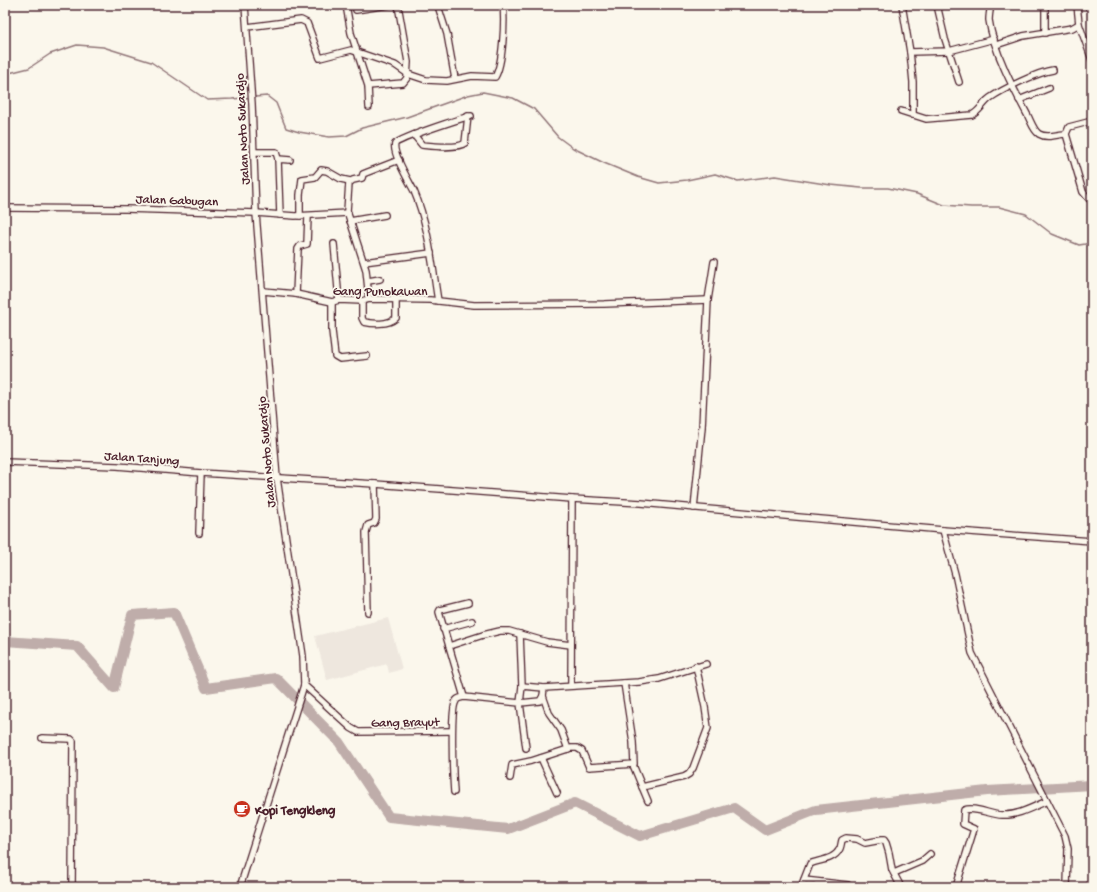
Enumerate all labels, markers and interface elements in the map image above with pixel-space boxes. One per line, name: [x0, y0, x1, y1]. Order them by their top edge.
street label: Jalan Noto Sukardjo: [233, 72, 254, 185]
street label: Jalan Gabugan: [135, 193, 219, 210]
street label: Gang Punokawan: [333, 285, 428, 300]
street label: Jalan Noto Sukardjo: [255, 395, 280, 508]
street label: Jalan Tanjung: [104, 449, 180, 470]
street label: Gang Brayut: [371, 715, 441, 732]
cafe icon: Kopi Tengkleng: [232, 799, 252, 819]
place label: Kopi Tengkleng: [254, 804, 336, 820]

